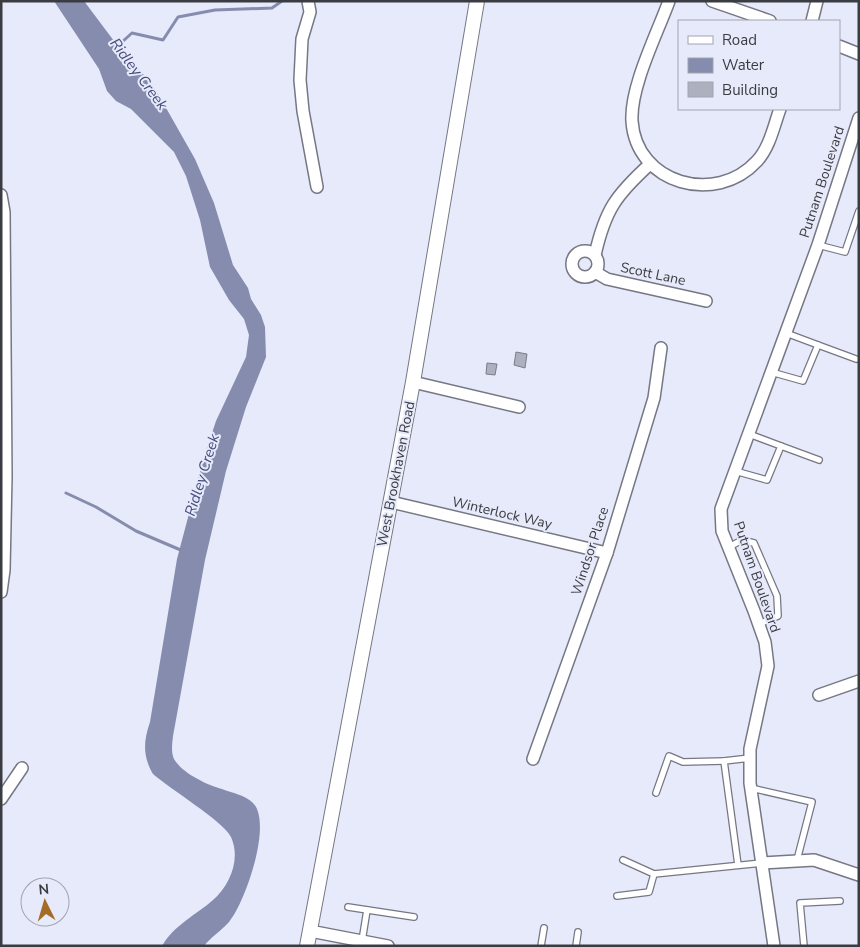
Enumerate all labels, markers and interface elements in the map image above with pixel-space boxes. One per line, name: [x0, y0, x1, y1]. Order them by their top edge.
legend: [678, 20, 840, 110]
text: Road: [722, 30, 757, 50]
water label: Ridley Creek: [105, 34, 173, 114]
text: Water: [722, 55, 765, 75]
text: Building: [722, 80, 778, 100]
street label: Putnam Boulevard: [795, 124, 849, 240]
street label: Scott Lane: [619, 258, 687, 290]
street label: West Brookhaven Road: [373, 399, 419, 549]
water label: Ridley Creek: [180, 431, 224, 519]
street label: Winterlock Way: [450, 492, 555, 534]
street label: Windsor Place: [567, 504, 613, 598]
street label: Putnam Boulevard: [729, 519, 785, 635]
north arrow: [20, 877, 70, 927]
text: N: [38, 880, 50, 899]

